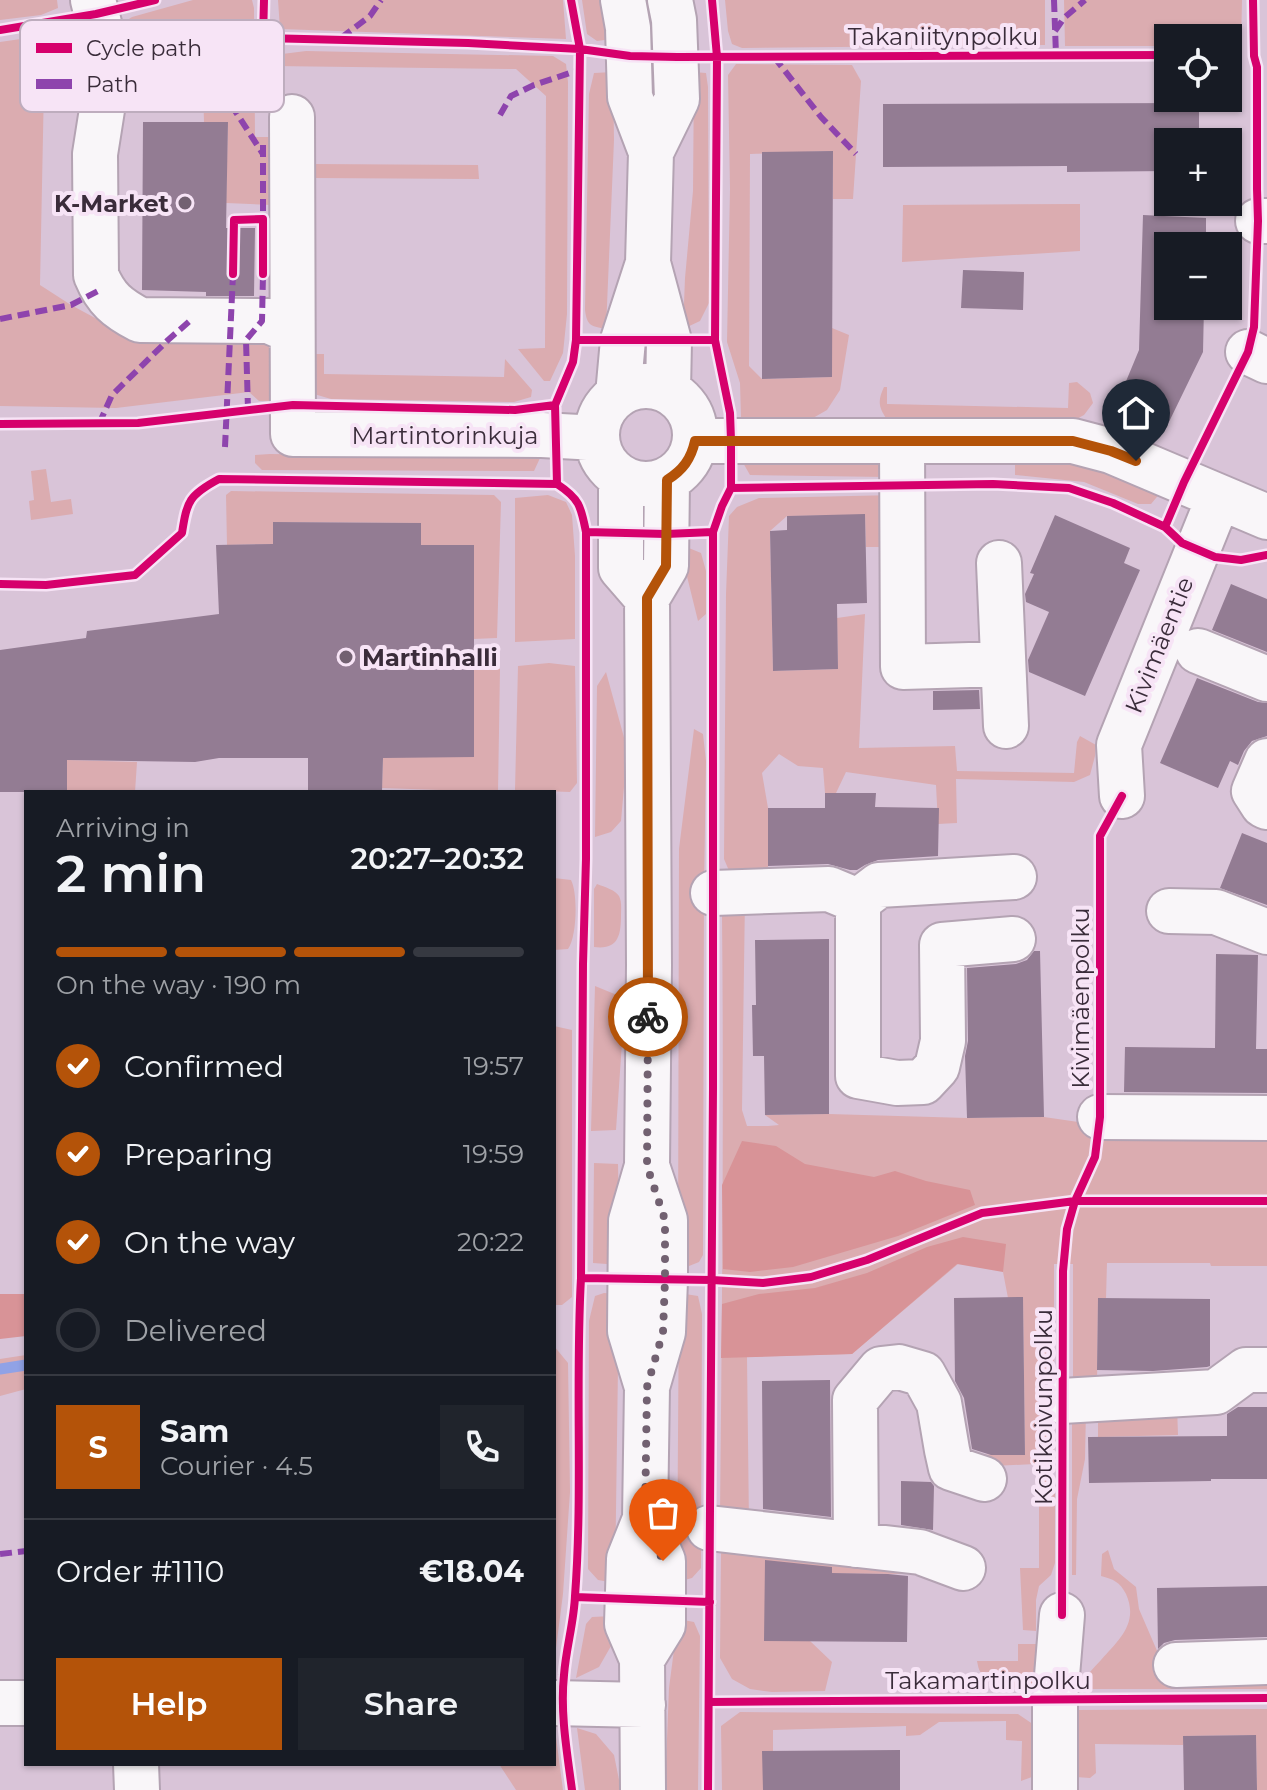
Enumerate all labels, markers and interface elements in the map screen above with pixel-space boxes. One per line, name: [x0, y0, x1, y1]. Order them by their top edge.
legend: [20, 20, 284, 112]
street label: Takaniitynpolku: [848, 22, 1038, 51]
map controls: [1154, 24, 1242, 320]
button: locate: [1154, 24, 1242, 112]
text: Cycle path: [86, 35, 202, 62]
text: Path: [86, 71, 138, 98]
button: +: [1154, 128, 1242, 216]
place label: K-Market: [54, 189, 170, 218]
marker: K-Market: [176, 194, 194, 212]
button: −: [1154, 232, 1242, 320]
pin: [1102, 379, 1170, 461]
icon: home: [1114, 391, 1158, 435]
street label: Martintorinkuja: [352, 421, 538, 450]
street label: Kivimäentie: [1119, 573, 1199, 717]
place label: Martinhalli: [362, 643, 498, 672]
marker: Martinhalli: [337, 648, 355, 666]
text: Arriving in: [56, 812, 190, 844]
text: 20:27–20:32: [351, 840, 524, 877]
text: 2 min: [56, 842, 206, 905]
street label: Kivimäenpolku: [1066, 907, 1095, 1089]
text: On the way · 190 m: [56, 969, 301, 1001]
courier: [608, 977, 688, 1057]
icon: bike: [626, 995, 670, 1039]
icon: check: [56, 1044, 100, 1088]
text: Confirmed: [124, 1048, 284, 1085]
text: 19:57: [464, 1050, 524, 1082]
icon: check: [56, 1132, 100, 1176]
text: Preparing: [124, 1136, 273, 1173]
text: 19:59: [463, 1138, 524, 1170]
icon: check: [56, 1220, 100, 1264]
text: On the way: [124, 1224, 295, 1261]
text: 20:22: [457, 1226, 524, 1258]
street label: Kotikoivunpolku: [1029, 1309, 1058, 1505]
text: Delivered: [124, 1312, 267, 1349]
button: phone: [440, 1405, 524, 1489]
text: Sam: [160, 1413, 229, 1450]
text: S: [88, 1429, 108, 1466]
text: Courier · 4.5: [160, 1450, 313, 1482]
pin: [629, 1479, 697, 1561]
icon: bag: [641, 1491, 685, 1535]
text: Order #1110: [56, 1553, 224, 1590]
text: €18.04: [419, 1553, 524, 1590]
button: Help: [56, 1658, 282, 1750]
button: Share: [298, 1658, 524, 1750]
street label: Takamartinpolku: [885, 1666, 1091, 1695]

